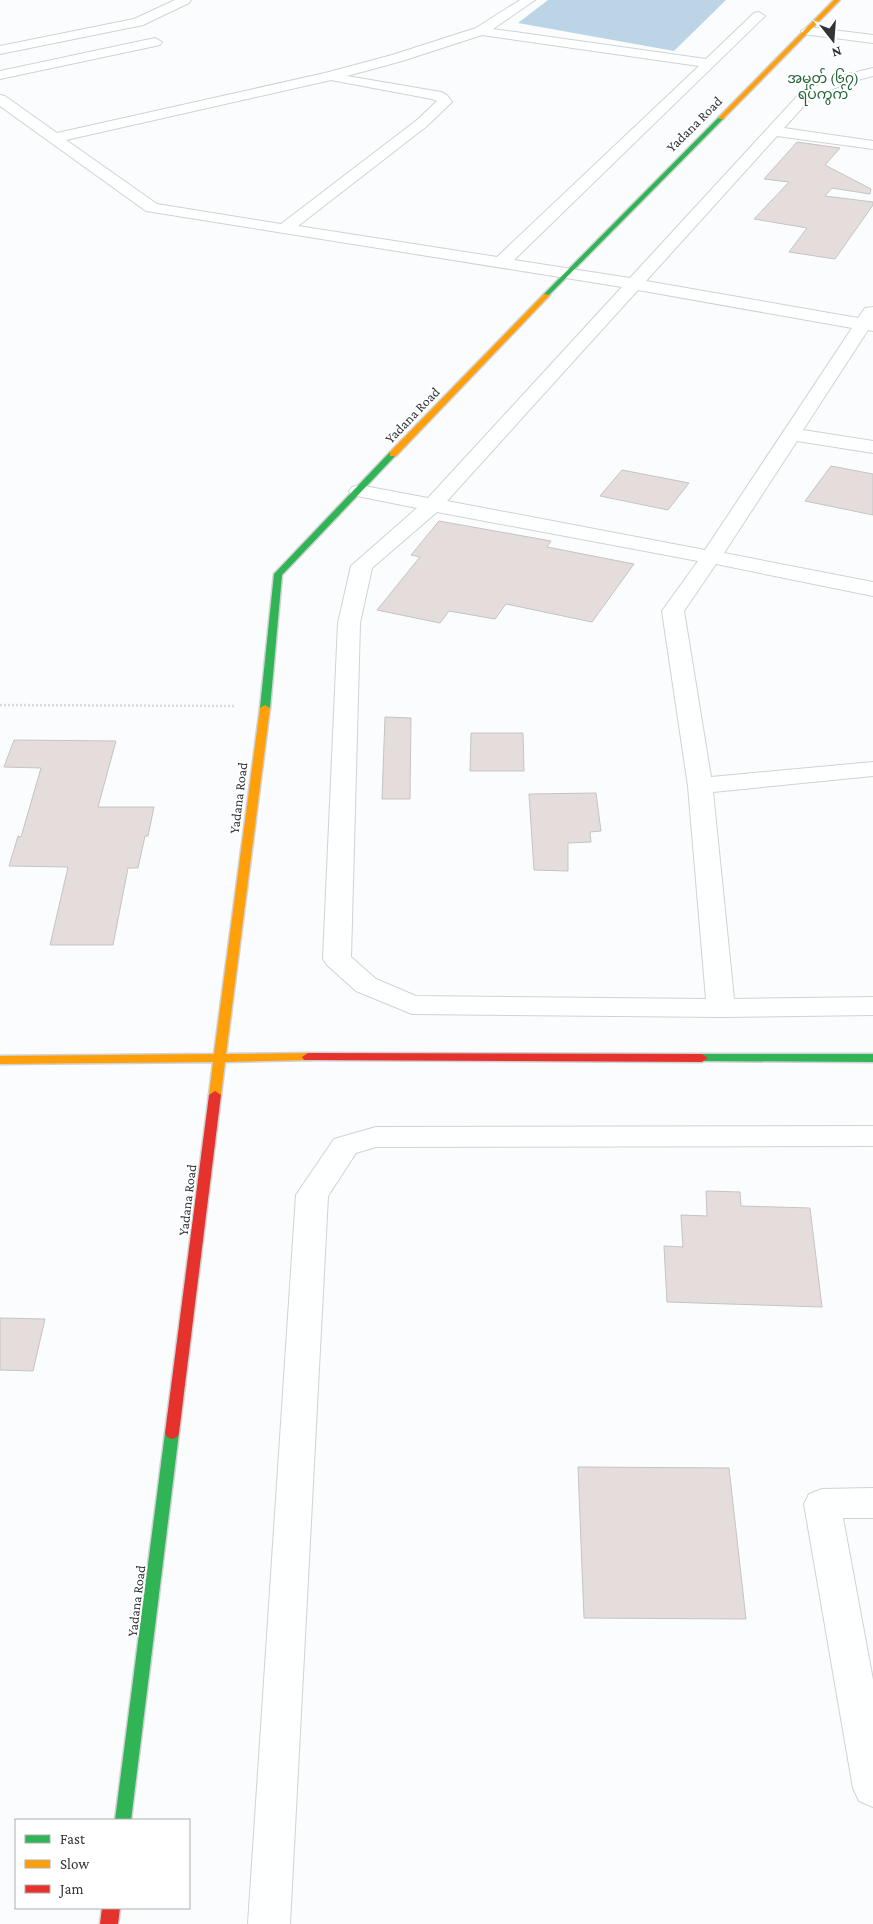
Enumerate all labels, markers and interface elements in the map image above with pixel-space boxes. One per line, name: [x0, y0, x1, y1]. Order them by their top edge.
north arrow: [808, 15, 858, 65]
text: N: [829, 43, 844, 62]
district label: အမှတ် (၆၇) ရပ်ကွက်: [787, 68, 859, 106]
street label: Yadana Road: [663, 92, 726, 155]
street label: Yadana Road: [381, 383, 443, 446]
street label: Yadana Road: [226, 761, 250, 835]
street label: Yadana Road: [175, 1163, 199, 1237]
street label: Yadana Road: [124, 1564, 148, 1638]
legend: [15, 1819, 190, 1909]
text: Fast: [60, 1831, 86, 1847]
text: Slow: [60, 1856, 90, 1872]
text: Jam: [58, 1881, 83, 1898]

